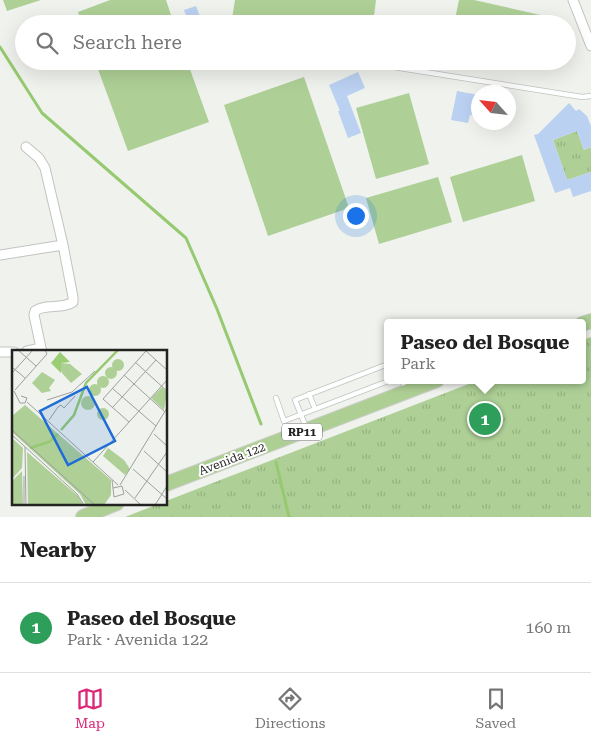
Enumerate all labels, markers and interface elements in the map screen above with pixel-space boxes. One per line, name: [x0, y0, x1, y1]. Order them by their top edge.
search box: [15, 15, 576, 70]
icon: search: [33, 29, 61, 57]
text: Search here: [73, 31, 182, 54]
north arrow: [471, 85, 516, 130]
your location: [343, 203, 369, 229]
popup: [384, 319, 586, 384]
text: Paseo del Bosque: [401, 331, 570, 354]
inset map: [12, 350, 168, 504]
text: Park: [401, 354, 436, 373]
pin: 1: [469, 400, 501, 438]
road number: RP11: [282, 424, 322, 441]
street label: Avenida 122: [197, 440, 268, 478]
text: Nearby: [20, 538, 96, 562]
text: Paseo del Bosque: [67, 607, 236, 630]
text: 1: [32, 618, 40, 637]
text: 160 m: [525, 618, 571, 637]
text: Park · Avenida 122: [67, 630, 208, 649]
tab: Map: [75, 685, 105, 731]
tab: Directions: [255, 685, 325, 731]
tab: Saved: [475, 685, 516, 731]

